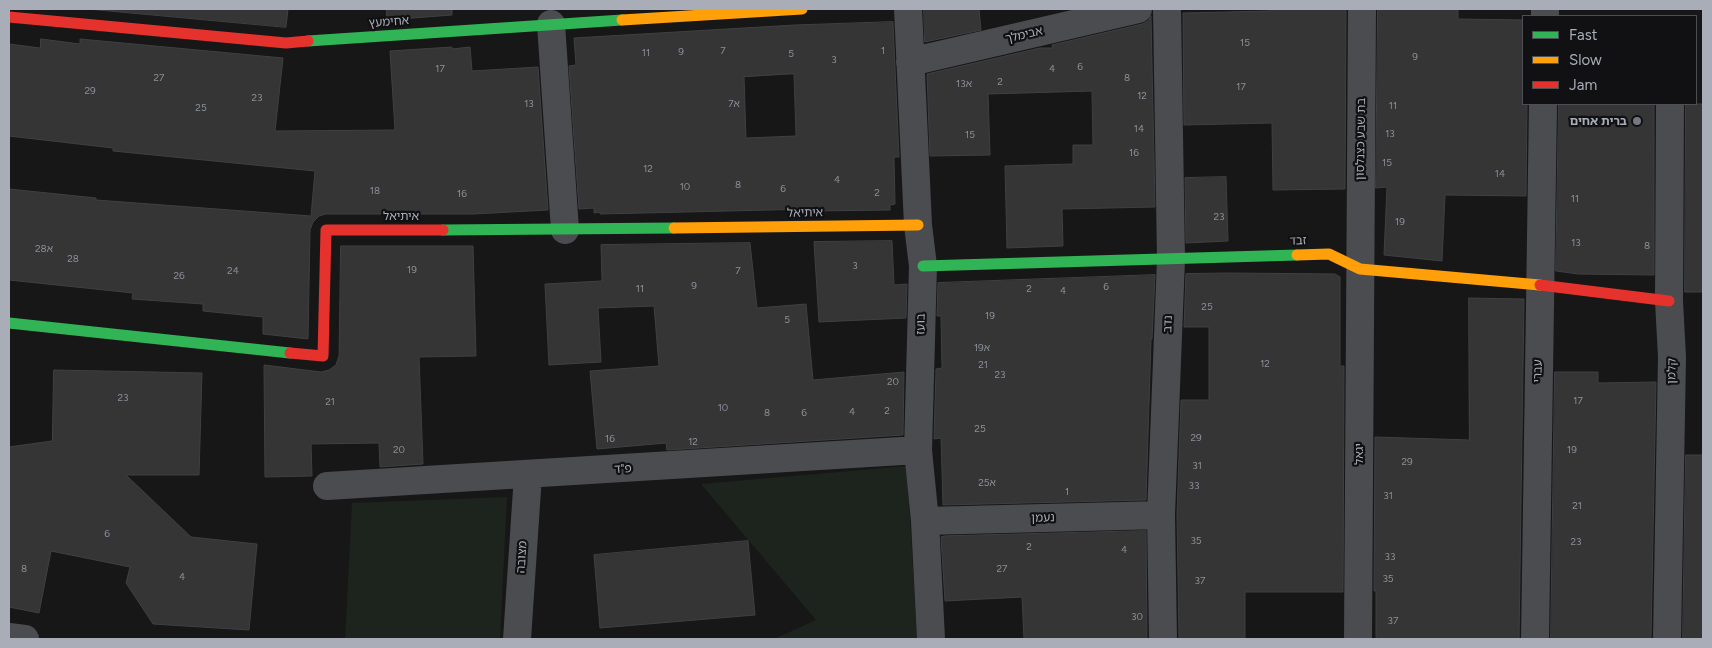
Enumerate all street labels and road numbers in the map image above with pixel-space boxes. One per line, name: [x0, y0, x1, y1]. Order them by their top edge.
street label: אחימעץ: [368, 13, 410, 31]
street label: אבימלך: [1004, 24, 1044, 46]
street label: בת שבע כצנלסון: [1353, 98, 1369, 180]
street label: איתיאל: [787, 205, 823, 221]
street label: איתיאל: [383, 209, 419, 223]
street label: זבד: [1289, 234, 1307, 248]
street label: בועז: [914, 313, 928, 335]
street label: נדב: [1161, 315, 1175, 333]
street label: קלמן: [1665, 358, 1679, 384]
street label: עברי: [1531, 359, 1545, 383]
street label: יגאל: [1352, 443, 1366, 465]
street label: פ"ד: [614, 461, 632, 477]
street label: נעמן: [1031, 511, 1055, 525]
street label: מצובה: [514, 540, 530, 574]

